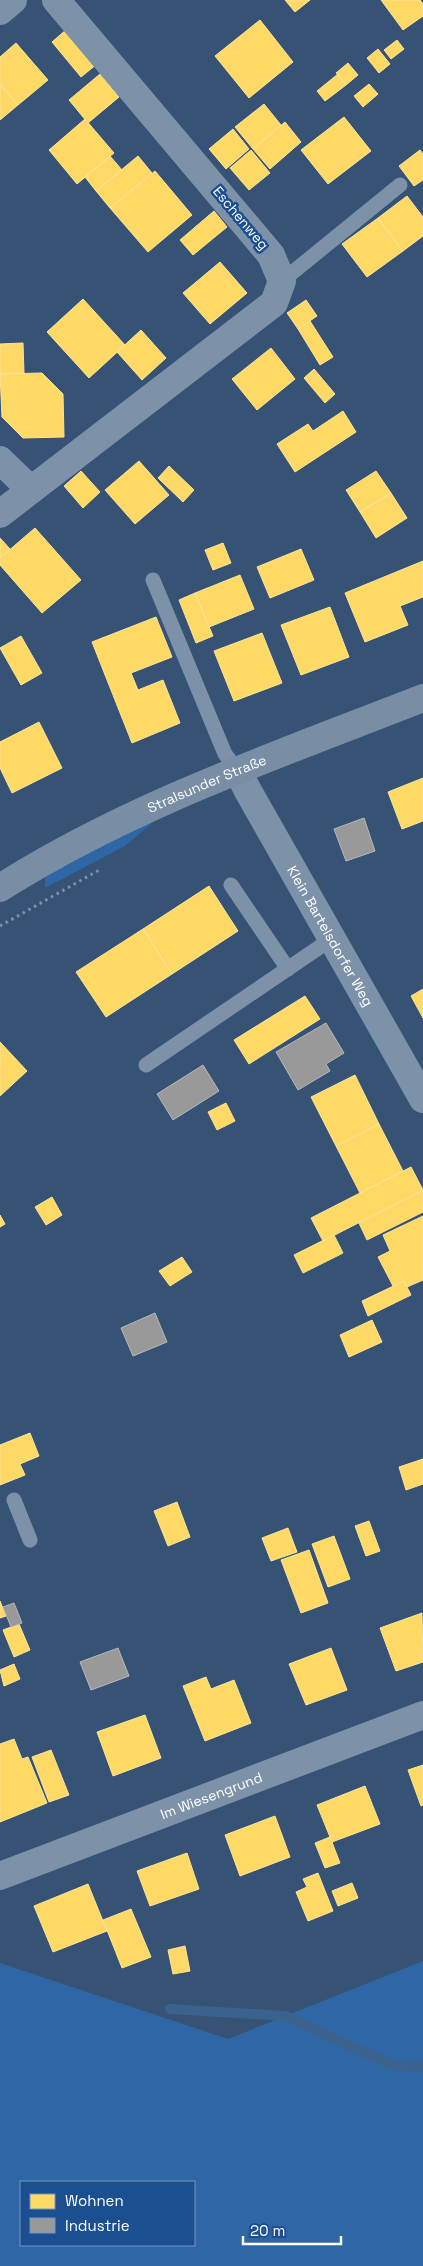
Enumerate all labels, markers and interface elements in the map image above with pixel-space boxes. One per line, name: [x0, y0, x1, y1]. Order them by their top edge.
street label: Eschenweg: [209, 183, 273, 253]
street label: Stralsunder Straße: [144, 751, 269, 817]
street label: Klein Bartelsdorfer Weg: [283, 862, 377, 1010]
street label: Im Wiesengrund: [158, 1768, 265, 1823]
legend: [20, 2181, 195, 2246]
text: Wohnen: [65, 2191, 124, 2210]
scale bar: [243, 2214, 340, 2246]
text: Industrie: [65, 2216, 130, 2235]
text: 20 m: [250, 2221, 285, 2240]

